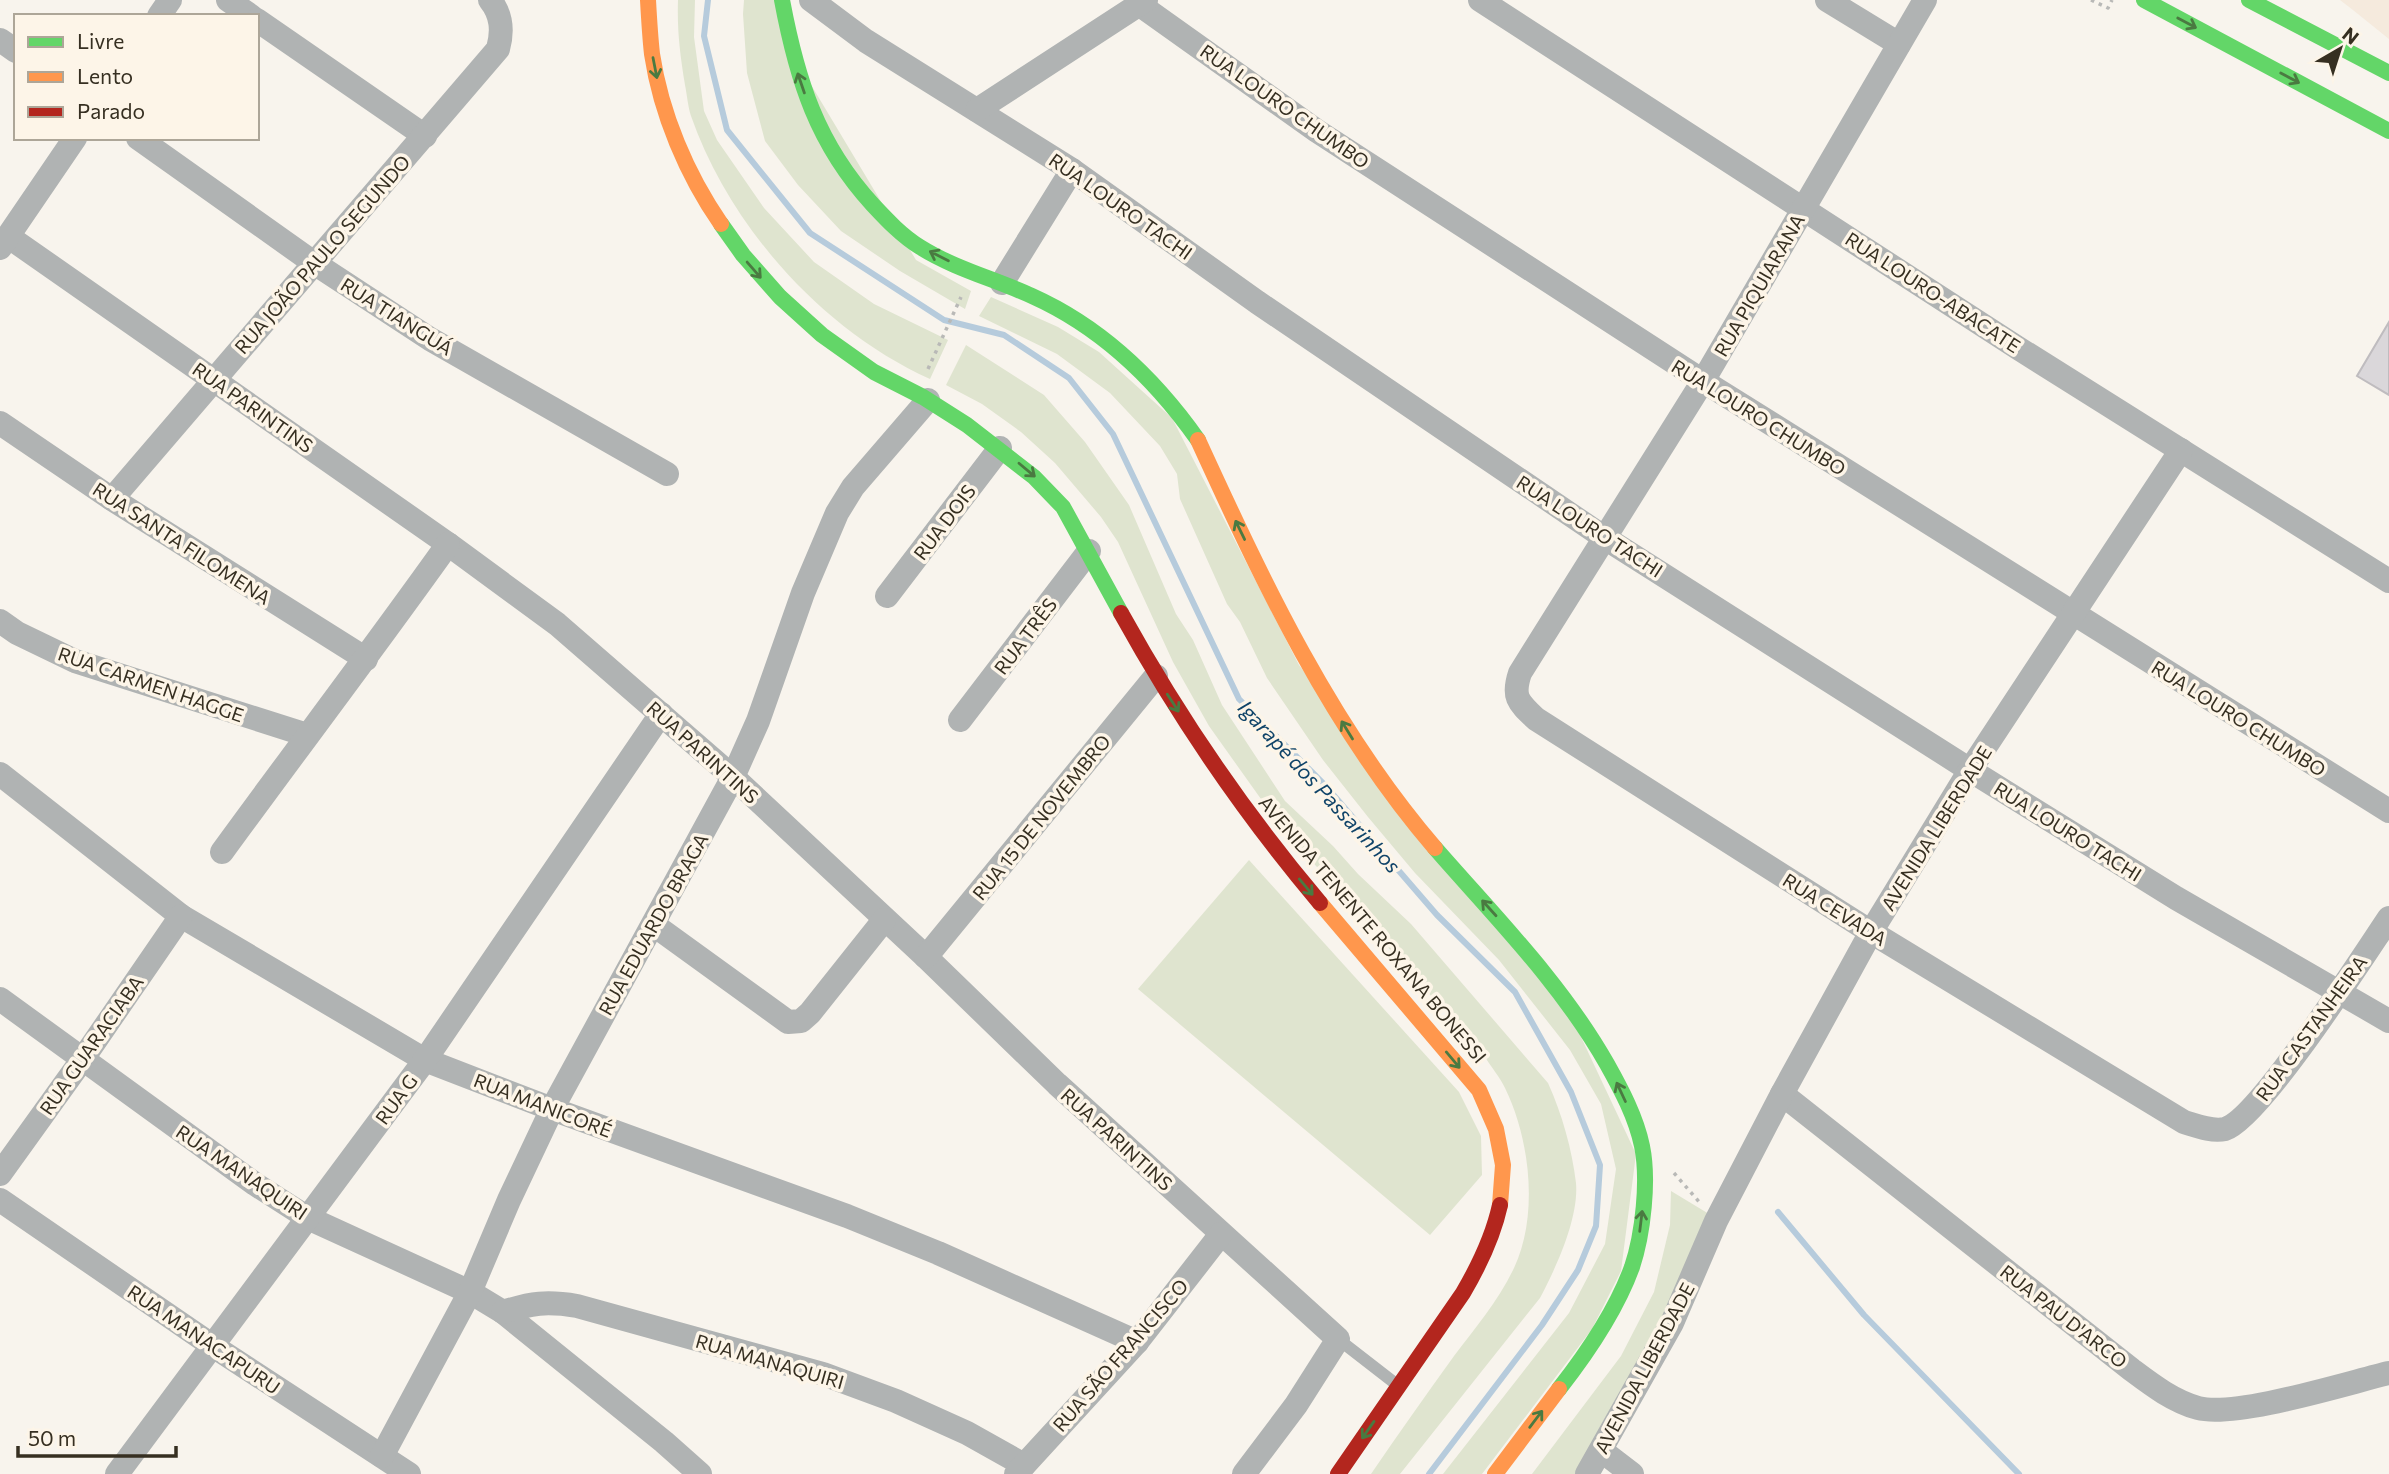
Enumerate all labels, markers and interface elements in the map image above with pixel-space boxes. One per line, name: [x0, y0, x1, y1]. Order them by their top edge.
legend: [14, 14, 259, 140]
north arrow: [2305, 14, 2375, 84]
one-way arrow: [2176, 16, 2197, 30]
text: N: [2338, 22, 2364, 49]
text: Livre: [77, 28, 124, 53]
street label: RUA LOURO CHUMBO: [1196, 39, 1374, 173]
one-way arrow: [649, 56, 663, 78]
text: Lento: [77, 63, 133, 88]
one-way arrow: [794, 72, 806, 94]
one-way arrow: [2279, 72, 2300, 85]
text: Parado: [77, 98, 145, 123]
street label: RUA LOURO TACHI: [1045, 148, 1197, 264]
street label: RUA JOÃO PAULO SEGUNDO: [229, 150, 415, 358]
street label: RUA PIQUIARANA: [1709, 210, 1809, 360]
street label: RUA LOURO-ABACATE: [1841, 227, 2025, 357]
one-way arrow: [929, 249, 950, 263]
one-way arrow: [746, 261, 762, 279]
street label: RUA TIANGUÁ: [337, 272, 457, 360]
street label: RUA LOURO CHUMBO: [1668, 354, 1850, 480]
street label: RUA PARINTINS: [188, 357, 318, 457]
one-way arrow: [1018, 462, 1036, 478]
street label: RUA LOURO TACHI: [1513, 470, 1667, 582]
street label: RUA SANTA FILOMENA: [89, 477, 275, 609]
street label: RUA DOIS: [908, 480, 980, 564]
one-way arrow: [1232, 520, 1246, 541]
street label: RUA TRÊS: [989, 593, 1061, 679]
street label: RUA CARMEN HAGGE: [55, 641, 247, 727]
street label: RUA LOURO CHUMBO: [2148, 655, 2330, 781]
one-way arrow: [1166, 692, 1180, 712]
water label: Igarapé dos Passarinhos: [1234, 695, 1406, 877]
street label: RUA PARINTINS: [643, 696, 763, 808]
one-way arrow: [1340, 721, 1354, 741]
street label: RUA 15 DE NOVEMBRO: [967, 730, 1115, 904]
street label: AVENIDA LIBERDADE: [1876, 741, 1996, 915]
street label: RUA LOURO TACHI: [1990, 776, 2146, 886]
street label: AVENIDA TENENTE ROXANA BONESSI: [1254, 791, 1492, 1067]
street label: RUA EDUARDO BRAGA: [593, 829, 713, 1019]
street label: RUA CEVADA: [1779, 868, 1891, 950]
one-way arrow: [1298, 877, 1314, 895]
one-way arrow: [1482, 899, 1498, 917]
street label: RUA CASTANHEIRA: [2251, 951, 2371, 1105]
street label: RUA GUARACIABA: [34, 971, 148, 1119]
one-way arrow: [1445, 1051, 1461, 1069]
street label: RUA MANICORÉ: [471, 1068, 615, 1142]
street label: RUA G: [370, 1069, 422, 1129]
one-way arrow: [1614, 1082, 1627, 1103]
street label: RUA PARINTINS: [1057, 1083, 1177, 1195]
street label: RUA MANAQUIRI: [172, 1120, 312, 1224]
one-way arrow: [1634, 1210, 1647, 1233]
street label: RUA PAU D'ARCO: [1996, 1259, 2132, 1373]
street label: RUA SÃO FRANCISCO: [1048, 1274, 1192, 1436]
street label: RUA MANACAPURU: [123, 1279, 285, 1399]
street label: AVENIDA LIBERDADE: [1589, 1279, 1699, 1457]
street label: RUA MANAQUIRI: [693, 1329, 847, 1393]
one-way arrow: [1529, 1410, 1543, 1429]
scale bar: [18, 1414, 175, 1458]
one-way arrow: [1361, 1420, 1375, 1439]
text: 50 m: [28, 1425, 76, 1450]

